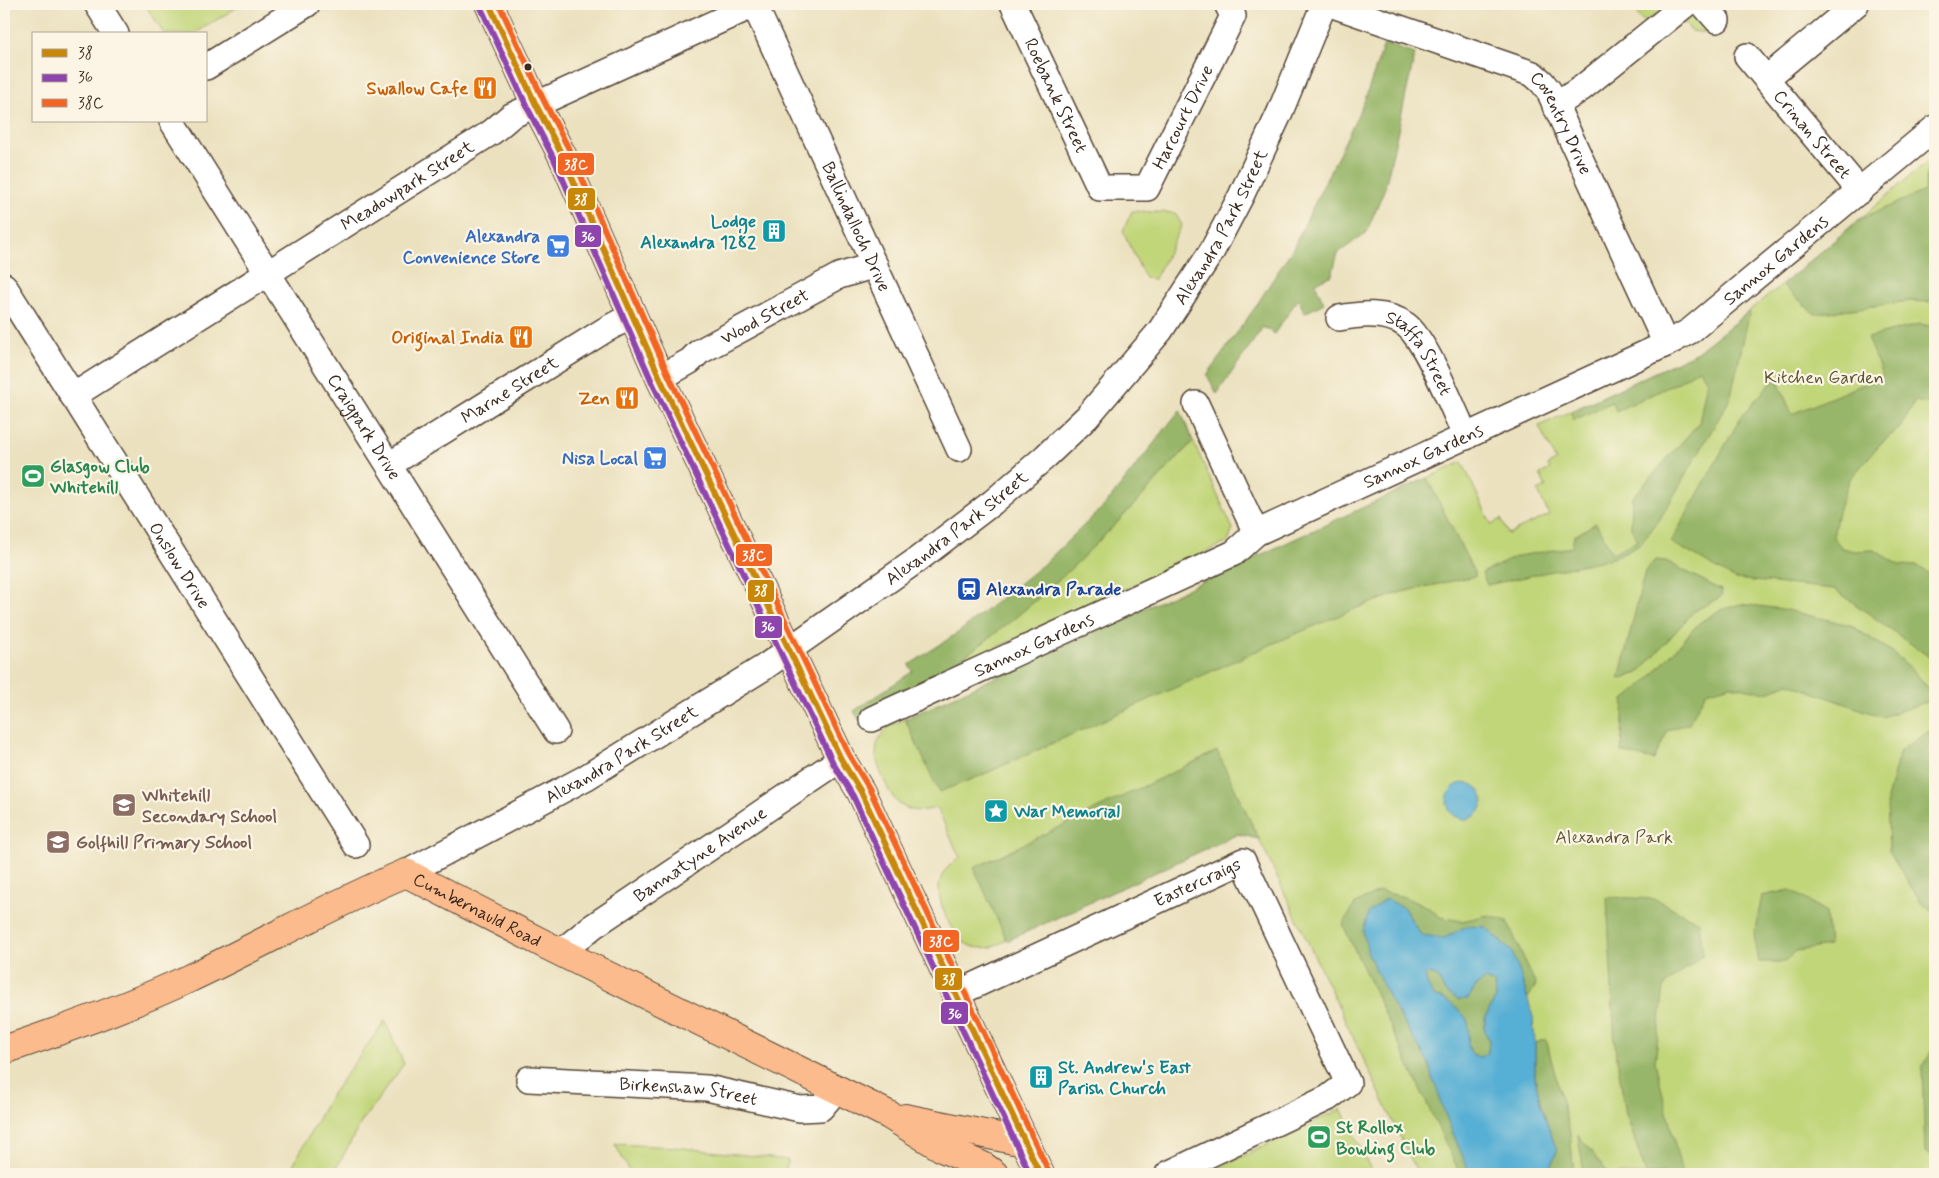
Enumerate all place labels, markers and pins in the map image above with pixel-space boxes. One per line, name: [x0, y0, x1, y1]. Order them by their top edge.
unlabelled marker: [523, 62, 533, 72]
restaurant icon: Swallow Cafe: [472, 75, 498, 101]
place label: Swallow Cafe: [366, 77, 468, 101]
place label: Lodge Alexandra 1282: [640, 210, 756, 255]
building icon: Lodge Alexandra 1282: [761, 218, 787, 244]
place label: Alexandra Convenience Store: [403, 225, 540, 270]
supermarket icon: Alexandra Convenience Store: [545, 233, 571, 259]
restaurant icon: Original India: [508, 324, 534, 350]
place label: Original India: [391, 326, 504, 352]
restaurant icon: Zen: [614, 385, 640, 411]
place label: Zen: [578, 387, 610, 411]
supermarket icon: Nisa Local: [642, 445, 668, 471]
place label: Nisa Local: [562, 447, 639, 471]
place label: Glasgow Club Whitehill: [49, 455, 150, 500]
sports icon: Glasgow Club Whitehill: [20, 463, 46, 489]
station icon: Alexandra Parade: [956, 576, 982, 602]
place label: Alexandra Parade: [986, 578, 1122, 602]
place label: Whitehill Secondary School: [141, 784, 277, 829]
school or university icon: Whitehill Secondary School: [111, 792, 137, 818]
place icon: War Memorial: [983, 798, 1009, 824]
place label: War Memorial: [1013, 800, 1120, 824]
school or university icon: Golfhill Primary School: [45, 829, 71, 855]
place label: Golfhill Primary School: [76, 831, 252, 855]
place label: St. Andrew's East Parish Church: [1058, 1056, 1191, 1101]
building icon: St. Andrew's East Parish Church: [1028, 1064, 1054, 1090]
place label: St Rollox Bowling Club: [1336, 1116, 1435, 1163]
sports icon: St Rollox Bowling Club: [1306, 1124, 1332, 1150]

